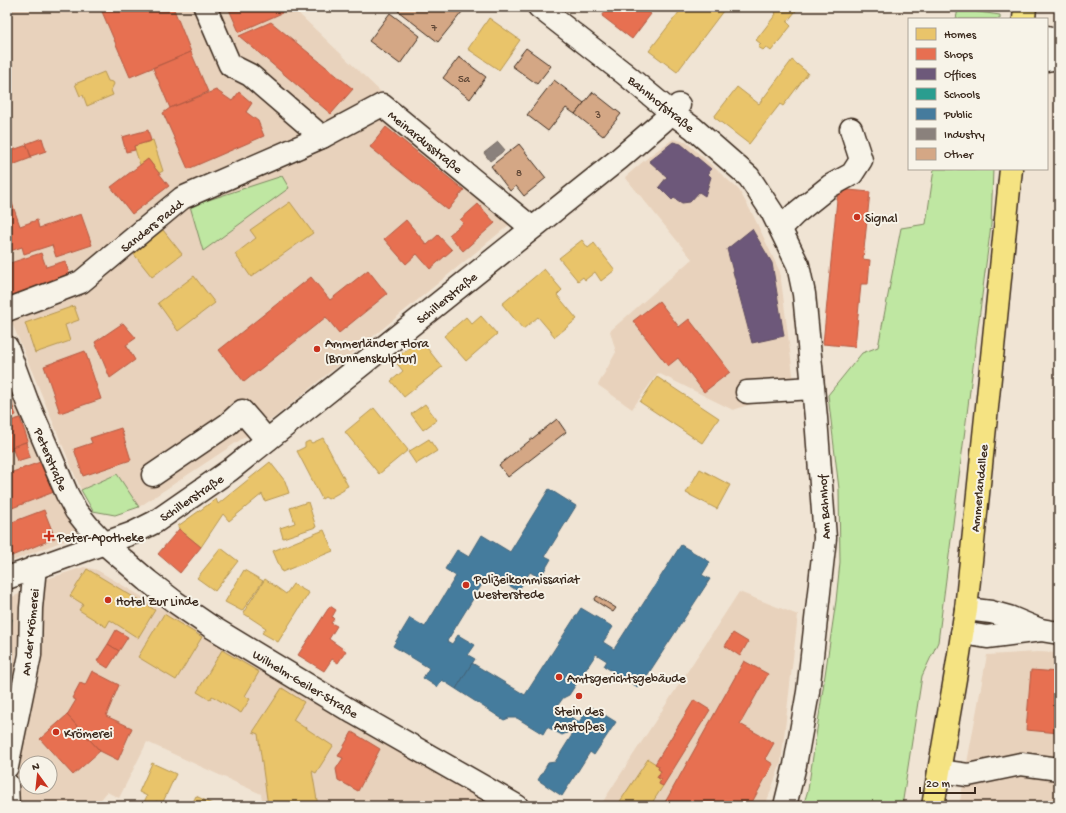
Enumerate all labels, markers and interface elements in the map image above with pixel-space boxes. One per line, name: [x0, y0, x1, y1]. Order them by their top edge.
legend: [908, 18, 1048, 170]
house number: 7: [430, 23, 437, 35]
text: Homes: [944, 29, 977, 43]
text: Shops: [944, 49, 973, 63]
text: Offices: [944, 69, 976, 83]
street label: Bahnhofstraße: [623, 73, 697, 137]
house number: 5a: [458, 74, 471, 86]
text: Schools: [944, 89, 980, 103]
street label: Meinardusstraße: [384, 108, 465, 178]
text: Public: [943, 109, 973, 123]
house number: 3: [594, 110, 601, 122]
text: Industry: [944, 129, 985, 143]
text: Other: [944, 149, 975, 163]
house number: 8: [516, 168, 522, 180]
street label: Sanders Padd: [118, 196, 188, 257]
marker: Signal: [852, 212, 862, 222]
place label: Signal: [865, 212, 898, 227]
street label: Schillerstraße: [414, 270, 481, 328]
place label: Ammerländer Flora (Brunnenskulptur): [325, 337, 430, 367]
marker: Ammerländer Flora (Brunnenskulptur): [312, 344, 322, 354]
street label: Peterstraße: [29, 425, 70, 494]
street label: Ammerlandallee: [968, 444, 993, 533]
street label: Schillerstraße: [158, 472, 227, 526]
street label: Am Bahnhof: [816, 473, 835, 540]
marker: Peter-Apotheke: [44, 531, 54, 541]
place label: Peter-Apotheke: [56, 531, 144, 546]
place label: Polizeikommissariat Westerstede: [473, 573, 581, 603]
marker: Polizeikommissariat Westerstede: [461, 580, 471, 590]
street label: An der Krömerei: [19, 588, 44, 677]
marker: Hotel Zur Linde: [103, 595, 113, 605]
place label: Hotel Zur Linde: [116, 595, 199, 610]
street label: Wilhelm-Geiler-Straße: [249, 648, 360, 723]
marker: Amtsgerichtsgebäude: [554, 672, 564, 682]
place label: Amtsgerichtsgebäude: [567, 672, 686, 687]
marker: Stein des Anstoßes: [574, 691, 584, 701]
place label: Stein des Anstoßes: [554, 705, 605, 735]
marker: Krömerei: [51, 727, 61, 737]
place label: Krömerei: [64, 727, 113, 742]
north arrow: [18, 755, 58, 795]
text: N: [31, 761, 41, 774]
scale bar: [920, 769, 975, 795]
text: 20 m: [926, 778, 951, 792]

